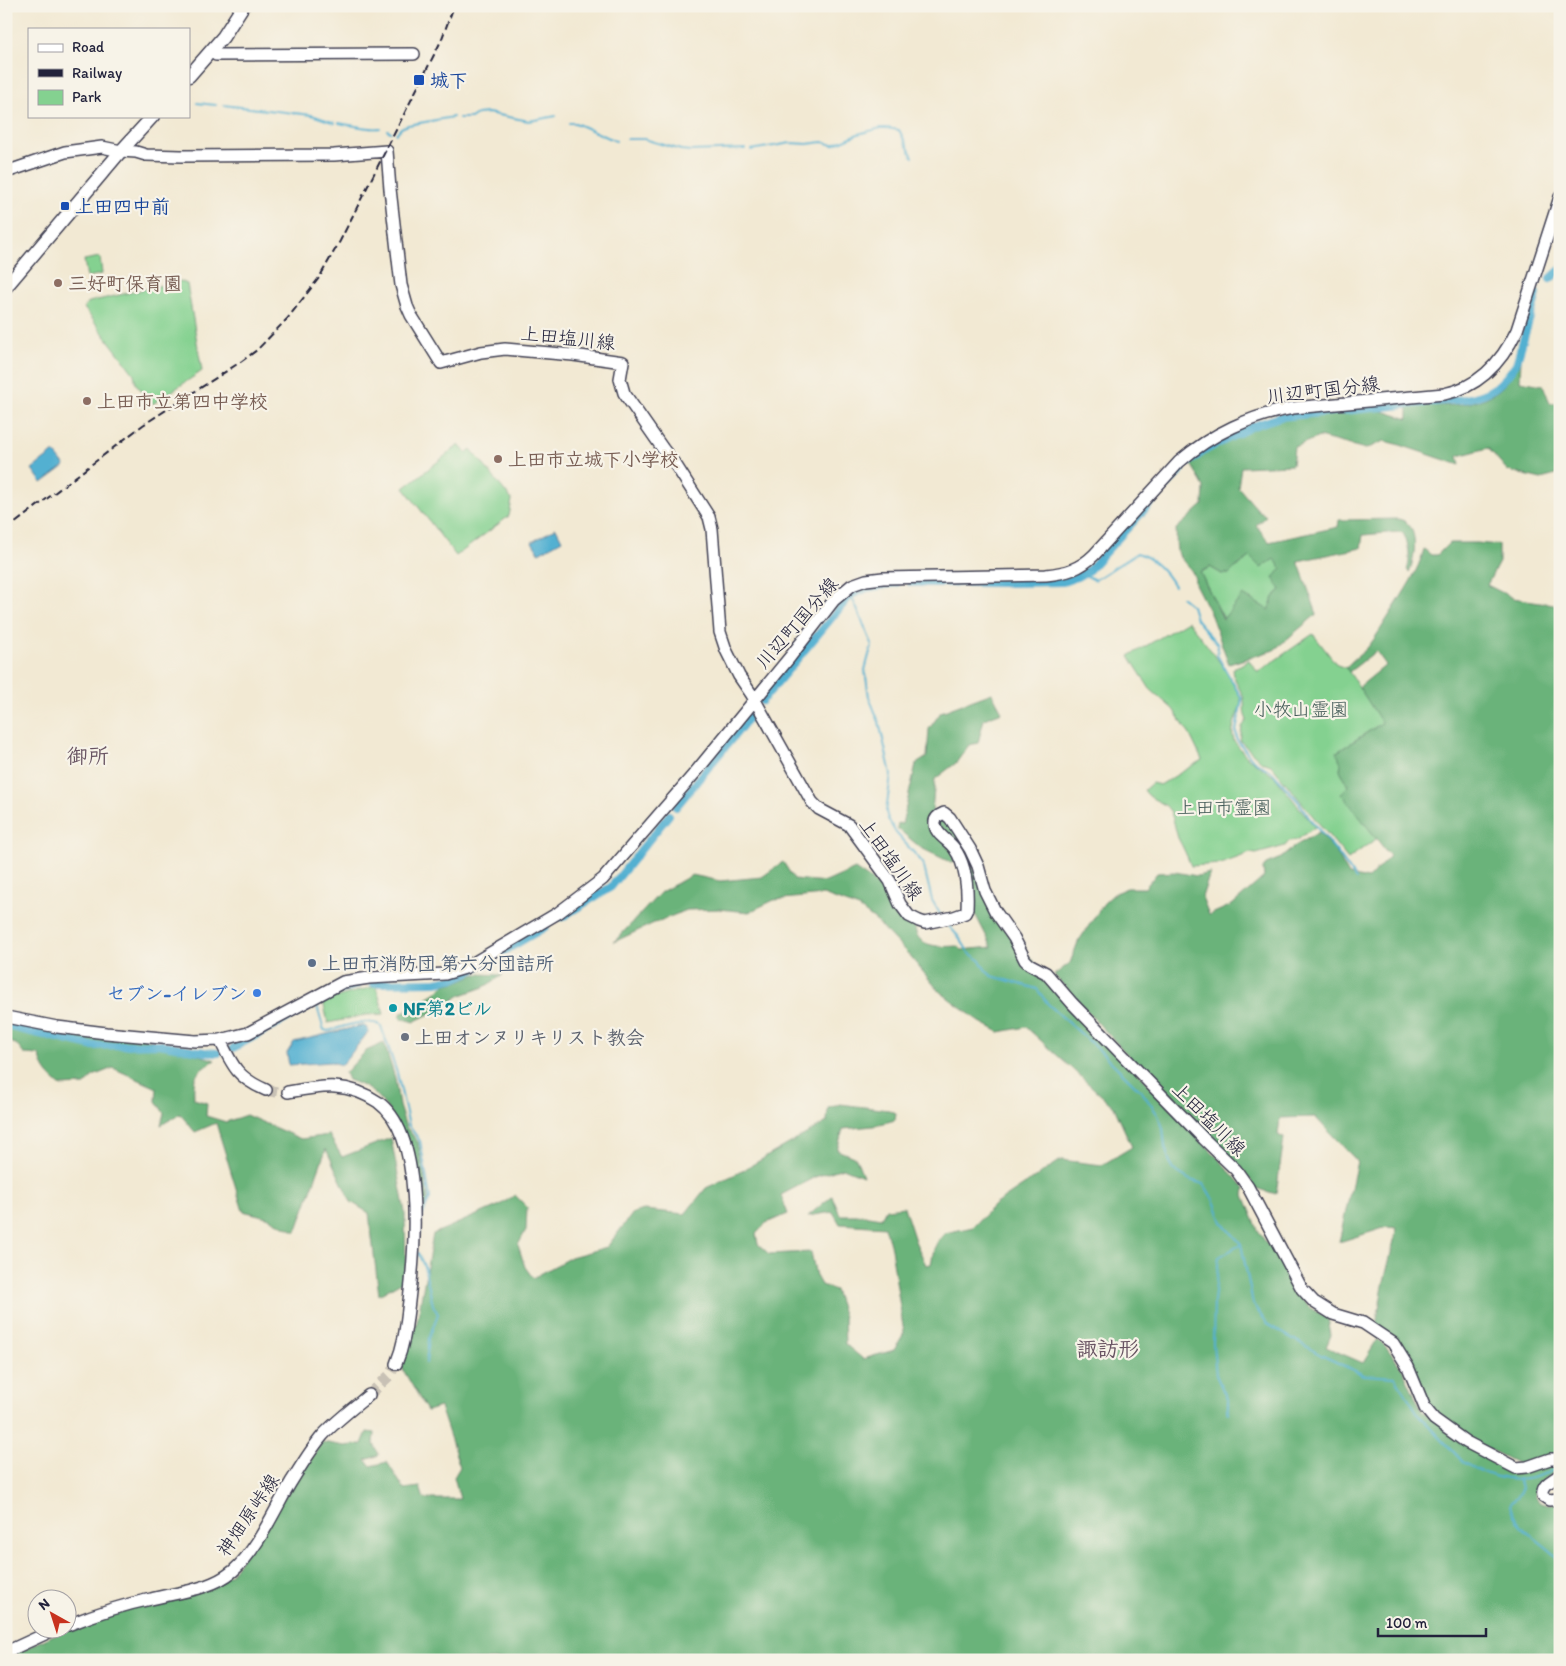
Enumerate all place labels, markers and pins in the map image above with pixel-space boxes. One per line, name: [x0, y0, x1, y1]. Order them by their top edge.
place label: 城下: [430, 69, 468, 92]
marker: 城下: [412, 73, 426, 87]
place label: 上田四中前: [75, 195, 170, 218]
marker: 上田四中前: [59, 200, 71, 212]
place label: 三好町保育園: [68, 272, 182, 295]
marker: 三好町保育園: [52, 277, 64, 289]
place label: 上田市立第四中学校: [97, 390, 268, 413]
marker: 上田市立第四中学校: [81, 395, 93, 407]
place label: 上田市立城下小学校: [508, 448, 679, 471]
marker: 上田市立城下小学校: [492, 453, 504, 465]
place label: 上田市消防団 第六分団詰所: [322, 952, 554, 975]
marker: 上田市消防団 第六分団詰所: [306, 957, 318, 969]
place label: セブン-イレブン: [106, 982, 247, 1005]
marker: セブン-イレブン: [251, 987, 263, 999]
place label: NF第2ビル: [403, 997, 492, 1020]
marker: NF第2ビル: [387, 1002, 399, 1014]
place label: 上田オンヌリキリスト教会: [415, 1026, 645, 1049]
marker: 上田オンヌリキリスト教会: [399, 1031, 411, 1043]

